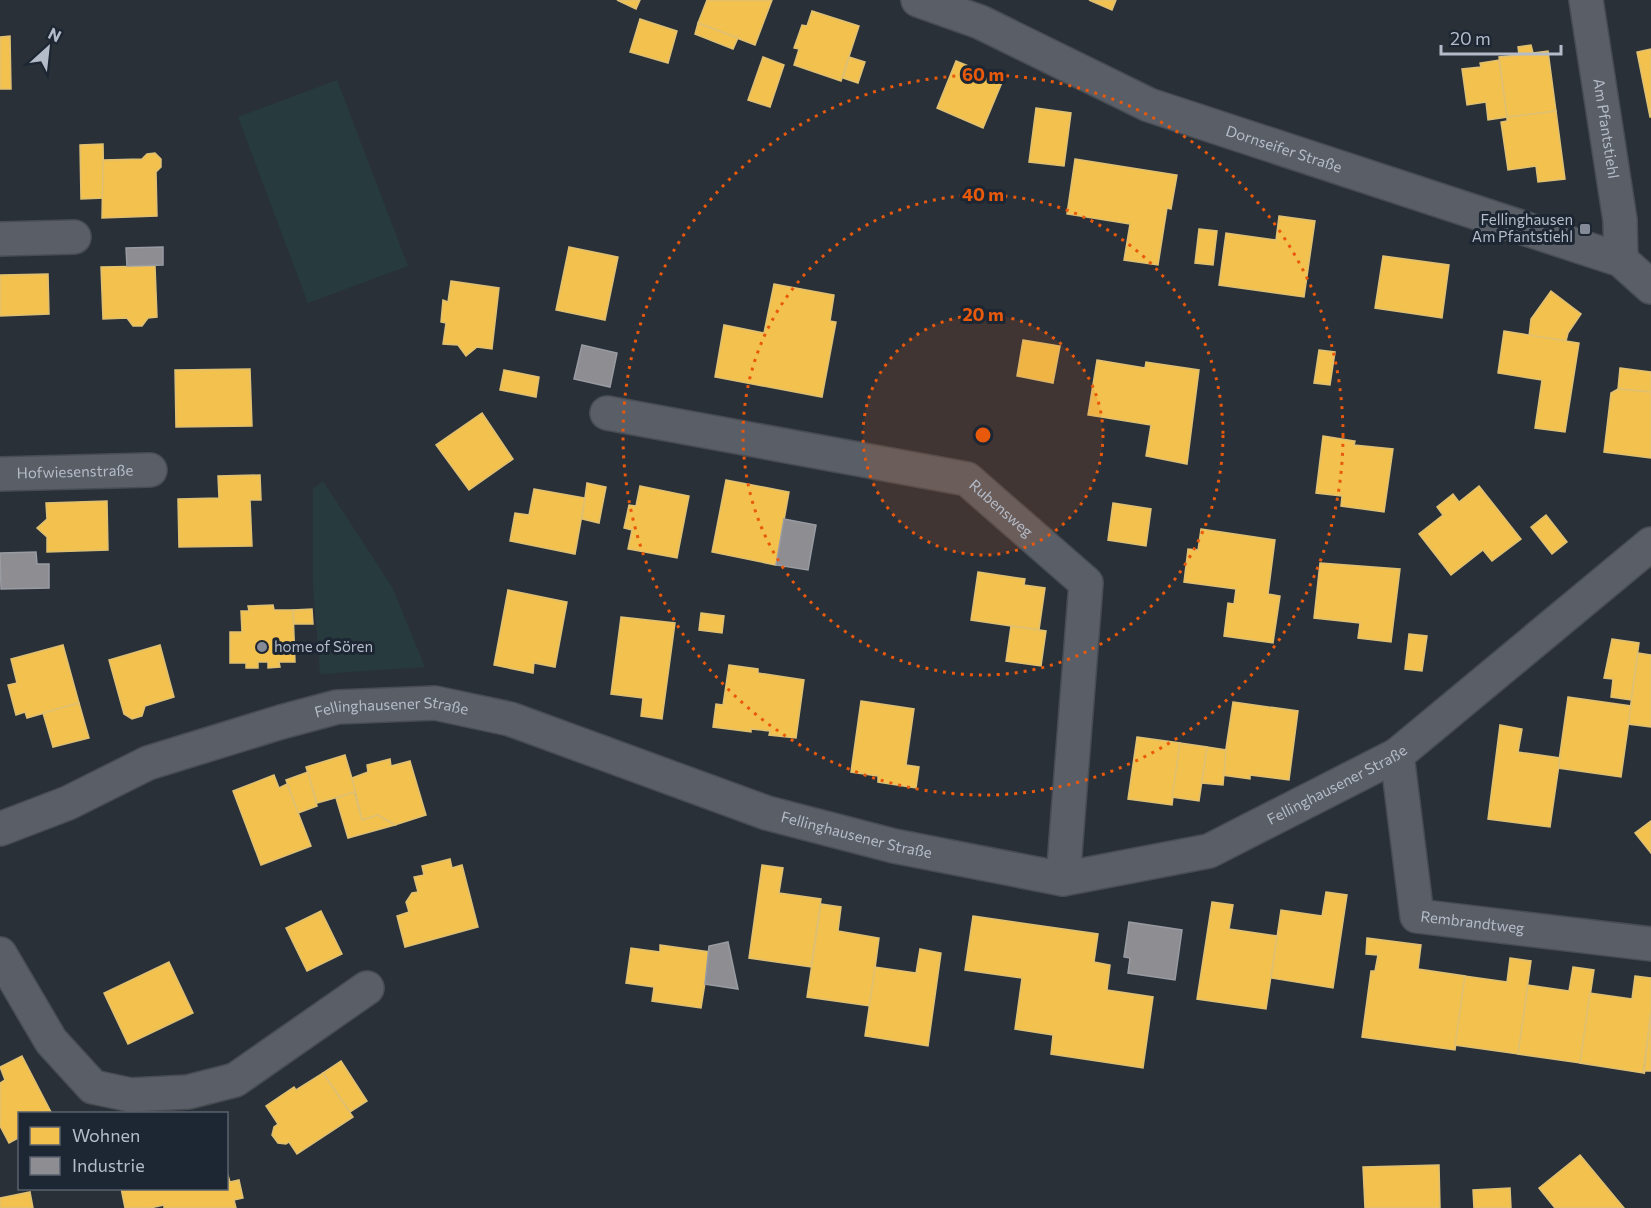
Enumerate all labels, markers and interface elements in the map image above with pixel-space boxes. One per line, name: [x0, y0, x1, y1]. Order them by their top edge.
north arrow: [18, 18, 78, 78]
scale bar: [1441, 18, 1561, 56]
text: N: [45, 23, 65, 45]
text: 20 m: [1450, 27, 1491, 49]
text: 60 m: [962, 63, 1004, 85]
street label: Am Pfantstiehl: [1590, 77, 1623, 180]
street label: Dornseifer Straße: [1224, 121, 1345, 176]
text: 40 m: [962, 183, 1004, 205]
place label: Fellinghausen Am Pfantstiehl: [1472, 210, 1573, 245]
marker: Fellinghausen Am Pfantstiehl: [1578, 222, 1592, 236]
text: 20 m: [962, 303, 1004, 325]
centre of rings: [973, 425, 993, 445]
street label: Hofwiesenstraße: [16, 460, 134, 482]
street label: Rubensweg: [966, 475, 1037, 540]
place label: home of Sören: [274, 637, 373, 655]
marker: home of Sören: [255, 640, 269, 654]
street label: Fellinghausener Straße: [312, 693, 470, 721]
street label: Fellinghausener Straße: [1264, 741, 1410, 828]
street label: Fellinghausener Straße: [779, 807, 934, 861]
street label: Rembrandtweg: [1420, 906, 1525, 937]
legend: [18, 1112, 228, 1190]
text: Wohnen: [72, 1124, 140, 1146]
text: Industrie: [72, 1154, 145, 1176]

